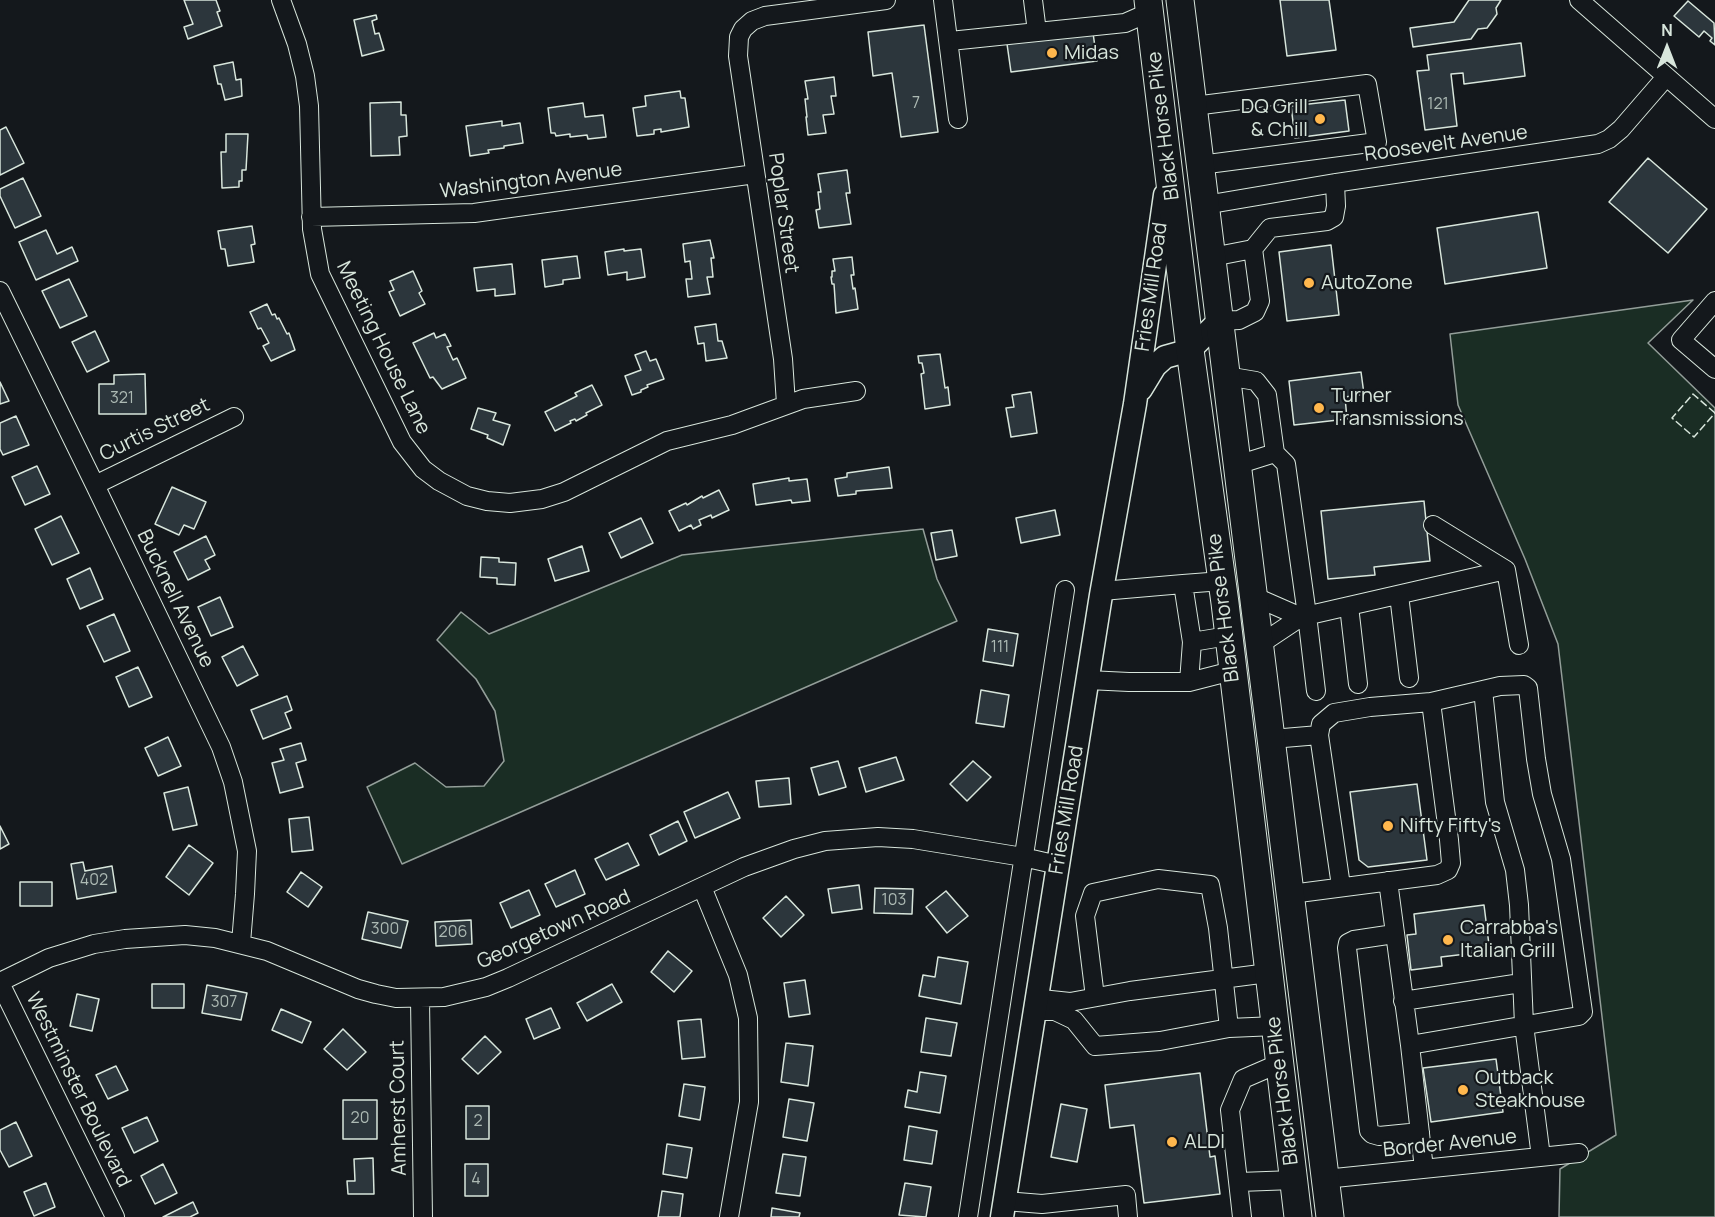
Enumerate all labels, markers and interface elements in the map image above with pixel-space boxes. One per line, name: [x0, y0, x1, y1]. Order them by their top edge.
north arrow: [1637, 18, 1697, 78]
text: N: [1661, 19, 1673, 41]
place label: Midas: [1064, 41, 1119, 65]
marker: Midas: [1045, 46, 1059, 60]
street label: Black Horse Pike: [1143, 50, 1185, 202]
house number: 7: [912, 94, 920, 114]
place label: DQ Grill & Chill: [1241, 95, 1308, 142]
house number: 121: [1427, 95, 1449, 115]
marker: DQ Grill & Chill: [1313, 112, 1327, 126]
street label: Roosevelt Avenue: [1363, 121, 1529, 167]
street label: Poplar Street: [763, 151, 803, 275]
street label: Washington Avenue: [438, 158, 624, 204]
street label: Fries Mill Road: [1131, 221, 1173, 353]
street label: Meeting House Lane: [331, 258, 435, 438]
place label: AutoZone: [1321, 271, 1413, 295]
marker: AutoZone: [1302, 276, 1316, 290]
place label: Turner Transmissions: [1331, 384, 1464, 431]
house number: 321: [110, 389, 134, 409]
street label: Curtis Street: [96, 393, 214, 467]
marker: Turner Transmissions: [1312, 401, 1326, 415]
street label: Bucknell Avenue: [131, 526, 219, 672]
street label: Black Horse Pike: [1203, 532, 1245, 684]
house number: 111: [991, 638, 1009, 658]
street label: Fries Mill Road: [1045, 744, 1089, 876]
place label: Nifty Fifty's: [1400, 814, 1501, 838]
marker: Nifty Fifty's: [1381, 819, 1395, 833]
house number: 402: [80, 871, 108, 891]
street label: Georgetown Road: [473, 885, 635, 975]
house number: 103: [882, 891, 906, 911]
place label: Carrabba's Italian Grill: [1460, 916, 1558, 963]
house number: 300: [371, 920, 399, 940]
house number: 206: [439, 923, 467, 943]
marker: Carrabba's Italian Grill: [1441, 933, 1455, 947]
street label: Westminster Boulevard: [20, 989, 136, 1191]
house number: 307: [211, 993, 237, 1013]
street label: Black Horse Pike: [1262, 1015, 1304, 1167]
street label: Amherst Court: [386, 1040, 412, 1176]
place label: Outback Steakhouse: [1475, 1066, 1585, 1113]
marker: Outback Steakhouse: [1456, 1083, 1470, 1097]
house number: 20: [351, 1109, 369, 1129]
house number: 2: [473, 1112, 483, 1132]
street label: Border Avenue: [1382, 1125, 1518, 1163]
place label: ALDI: [1184, 1130, 1225, 1154]
marker: ALDI: [1165, 1135, 1179, 1149]
house number: 4: [471, 1170, 481, 1190]

